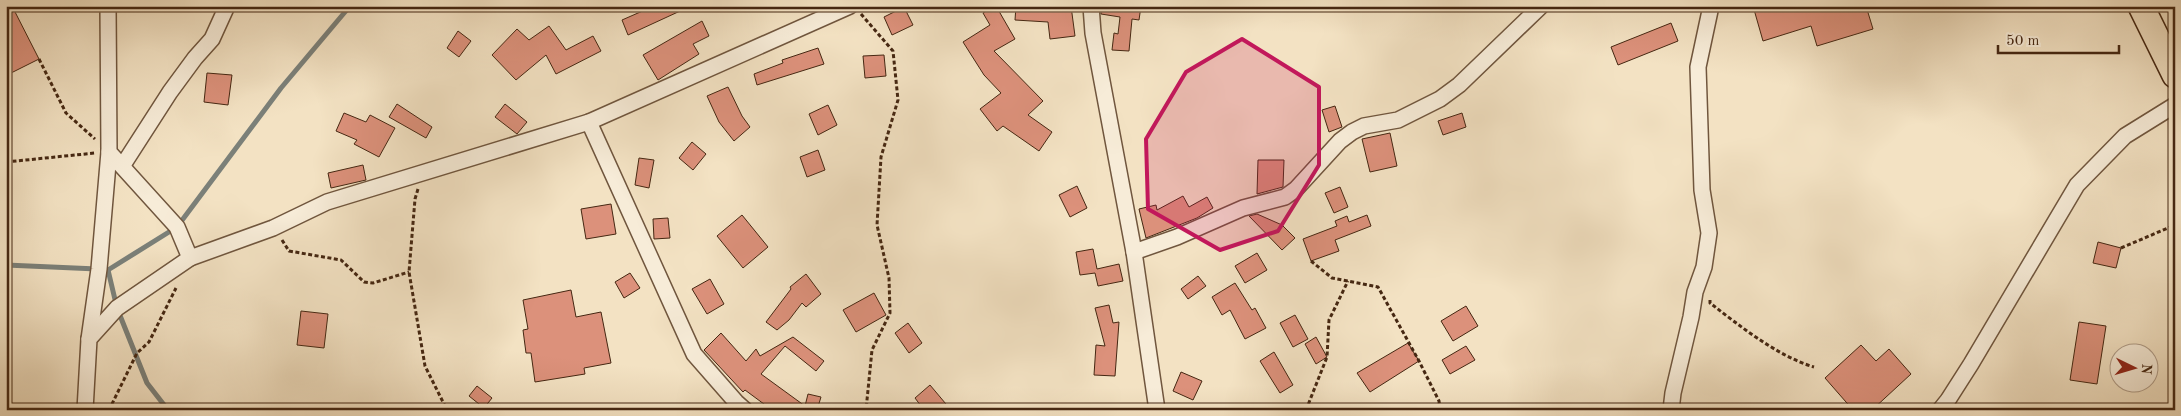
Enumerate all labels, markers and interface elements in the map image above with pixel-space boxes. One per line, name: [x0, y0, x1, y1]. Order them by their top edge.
scale bar: [1998, 22, 2120, 54]
text: 50 m: [2006, 34, 2040, 49]
north arrow: [2108, 344, 2158, 394]
text: N: [2138, 363, 2153, 375]

